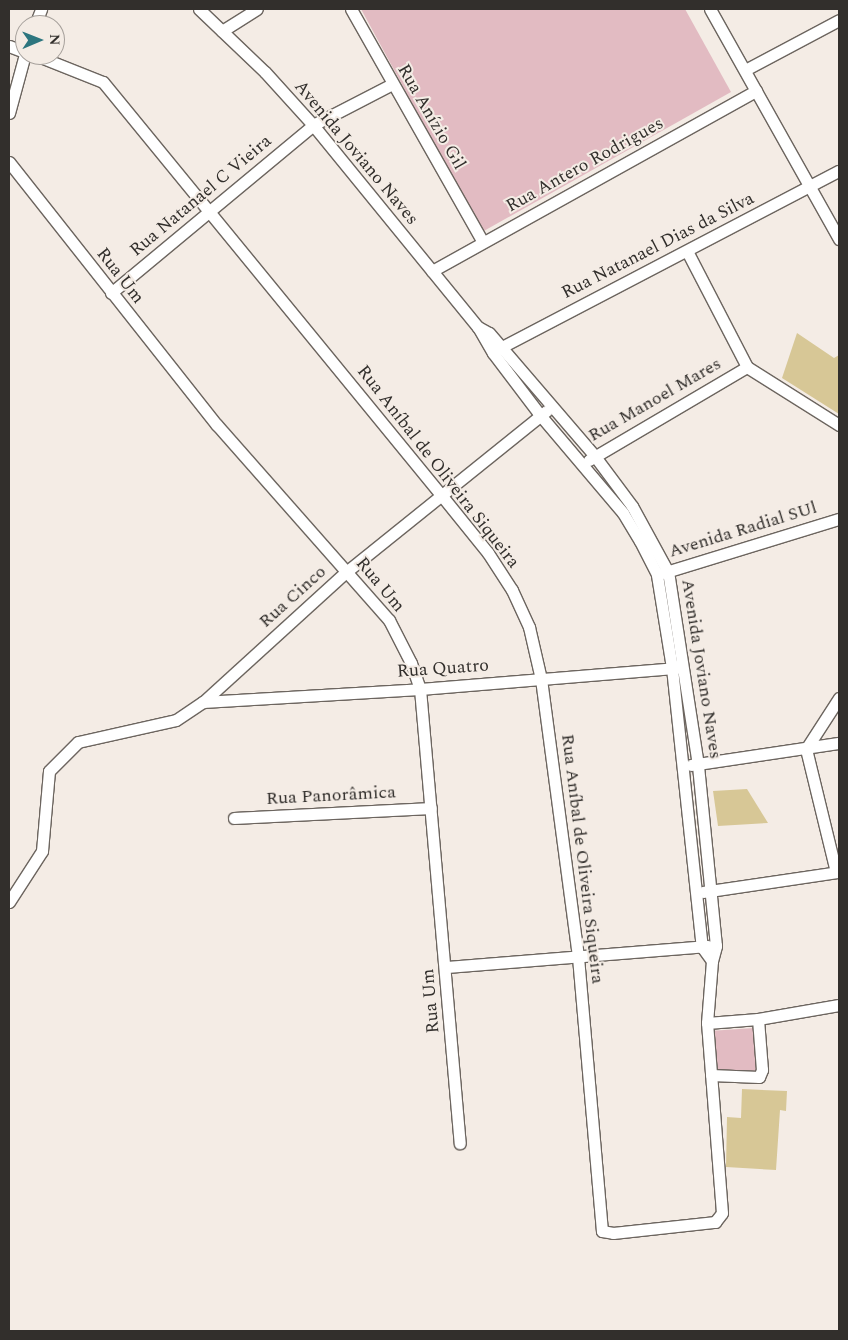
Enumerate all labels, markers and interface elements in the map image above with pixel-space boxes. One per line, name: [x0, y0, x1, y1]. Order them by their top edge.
north arrow: [15, 15, 65, 65]
text: N: [44, 34, 65, 46]
street label: Rua Anízio Gil: [392, 60, 470, 174]
street label: Avenida Joviano Naves: [289, 76, 423, 230]
street label: Rua Antero Rodrigues: [502, 113, 668, 217]
street label: Rua Natanael C Vieira: [126, 130, 276, 262]
street label: Rua Natanael Dias da Silva: [558, 188, 758, 304]
street label: Rua Um: [91, 244, 149, 308]
street label: Rua Manoel Mares: [585, 353, 725, 447]
street label: Rua Aníbal de Oliveira Siqueira: [352, 361, 524, 573]
street label: Avenida Radial SUl: [666, 497, 820, 563]
street label: Rua Um: [351, 553, 409, 617]
street label: Rua Cinco: [255, 561, 331, 633]
street label: Avenida Joviano Naves: [676, 578, 726, 760]
street label: Rua Quatro: [396, 655, 490, 683]
street label: Rua Aníbal de Oliveira Siqueira: [556, 733, 608, 985]
street label: Rua Panorâmica: [266, 782, 396, 810]
street label: Rua Um: [417, 968, 445, 1034]

